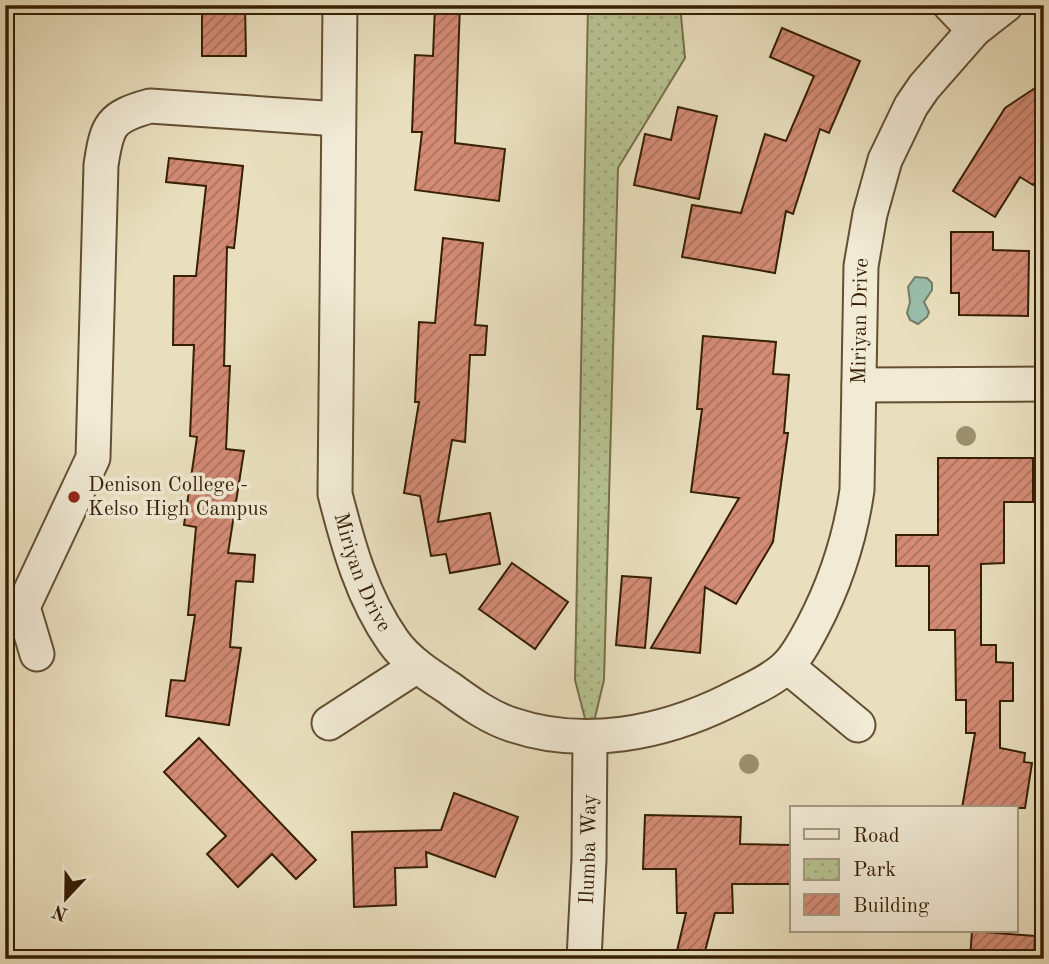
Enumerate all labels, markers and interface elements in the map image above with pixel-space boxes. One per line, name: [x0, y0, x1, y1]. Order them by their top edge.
street label: Miriyan Drive: [848, 256, 873, 384]
place label: Denison College - Kelso High Campus: [88, 475, 268, 520]
marker: Denison College - Kelso High Campus: [66, 489, 82, 505]
street label: Miriyan Drive: [330, 511, 395, 636]
street label: Ilumba Way: [576, 794, 600, 905]
legend: [790, 806, 1018, 932]
text: Road: [853, 826, 900, 847]
text: Park: [853, 860, 896, 881]
north arrow: [32, 862, 102, 932]
text: Building: [853, 896, 930, 917]
text: N: [50, 900, 71, 923]

